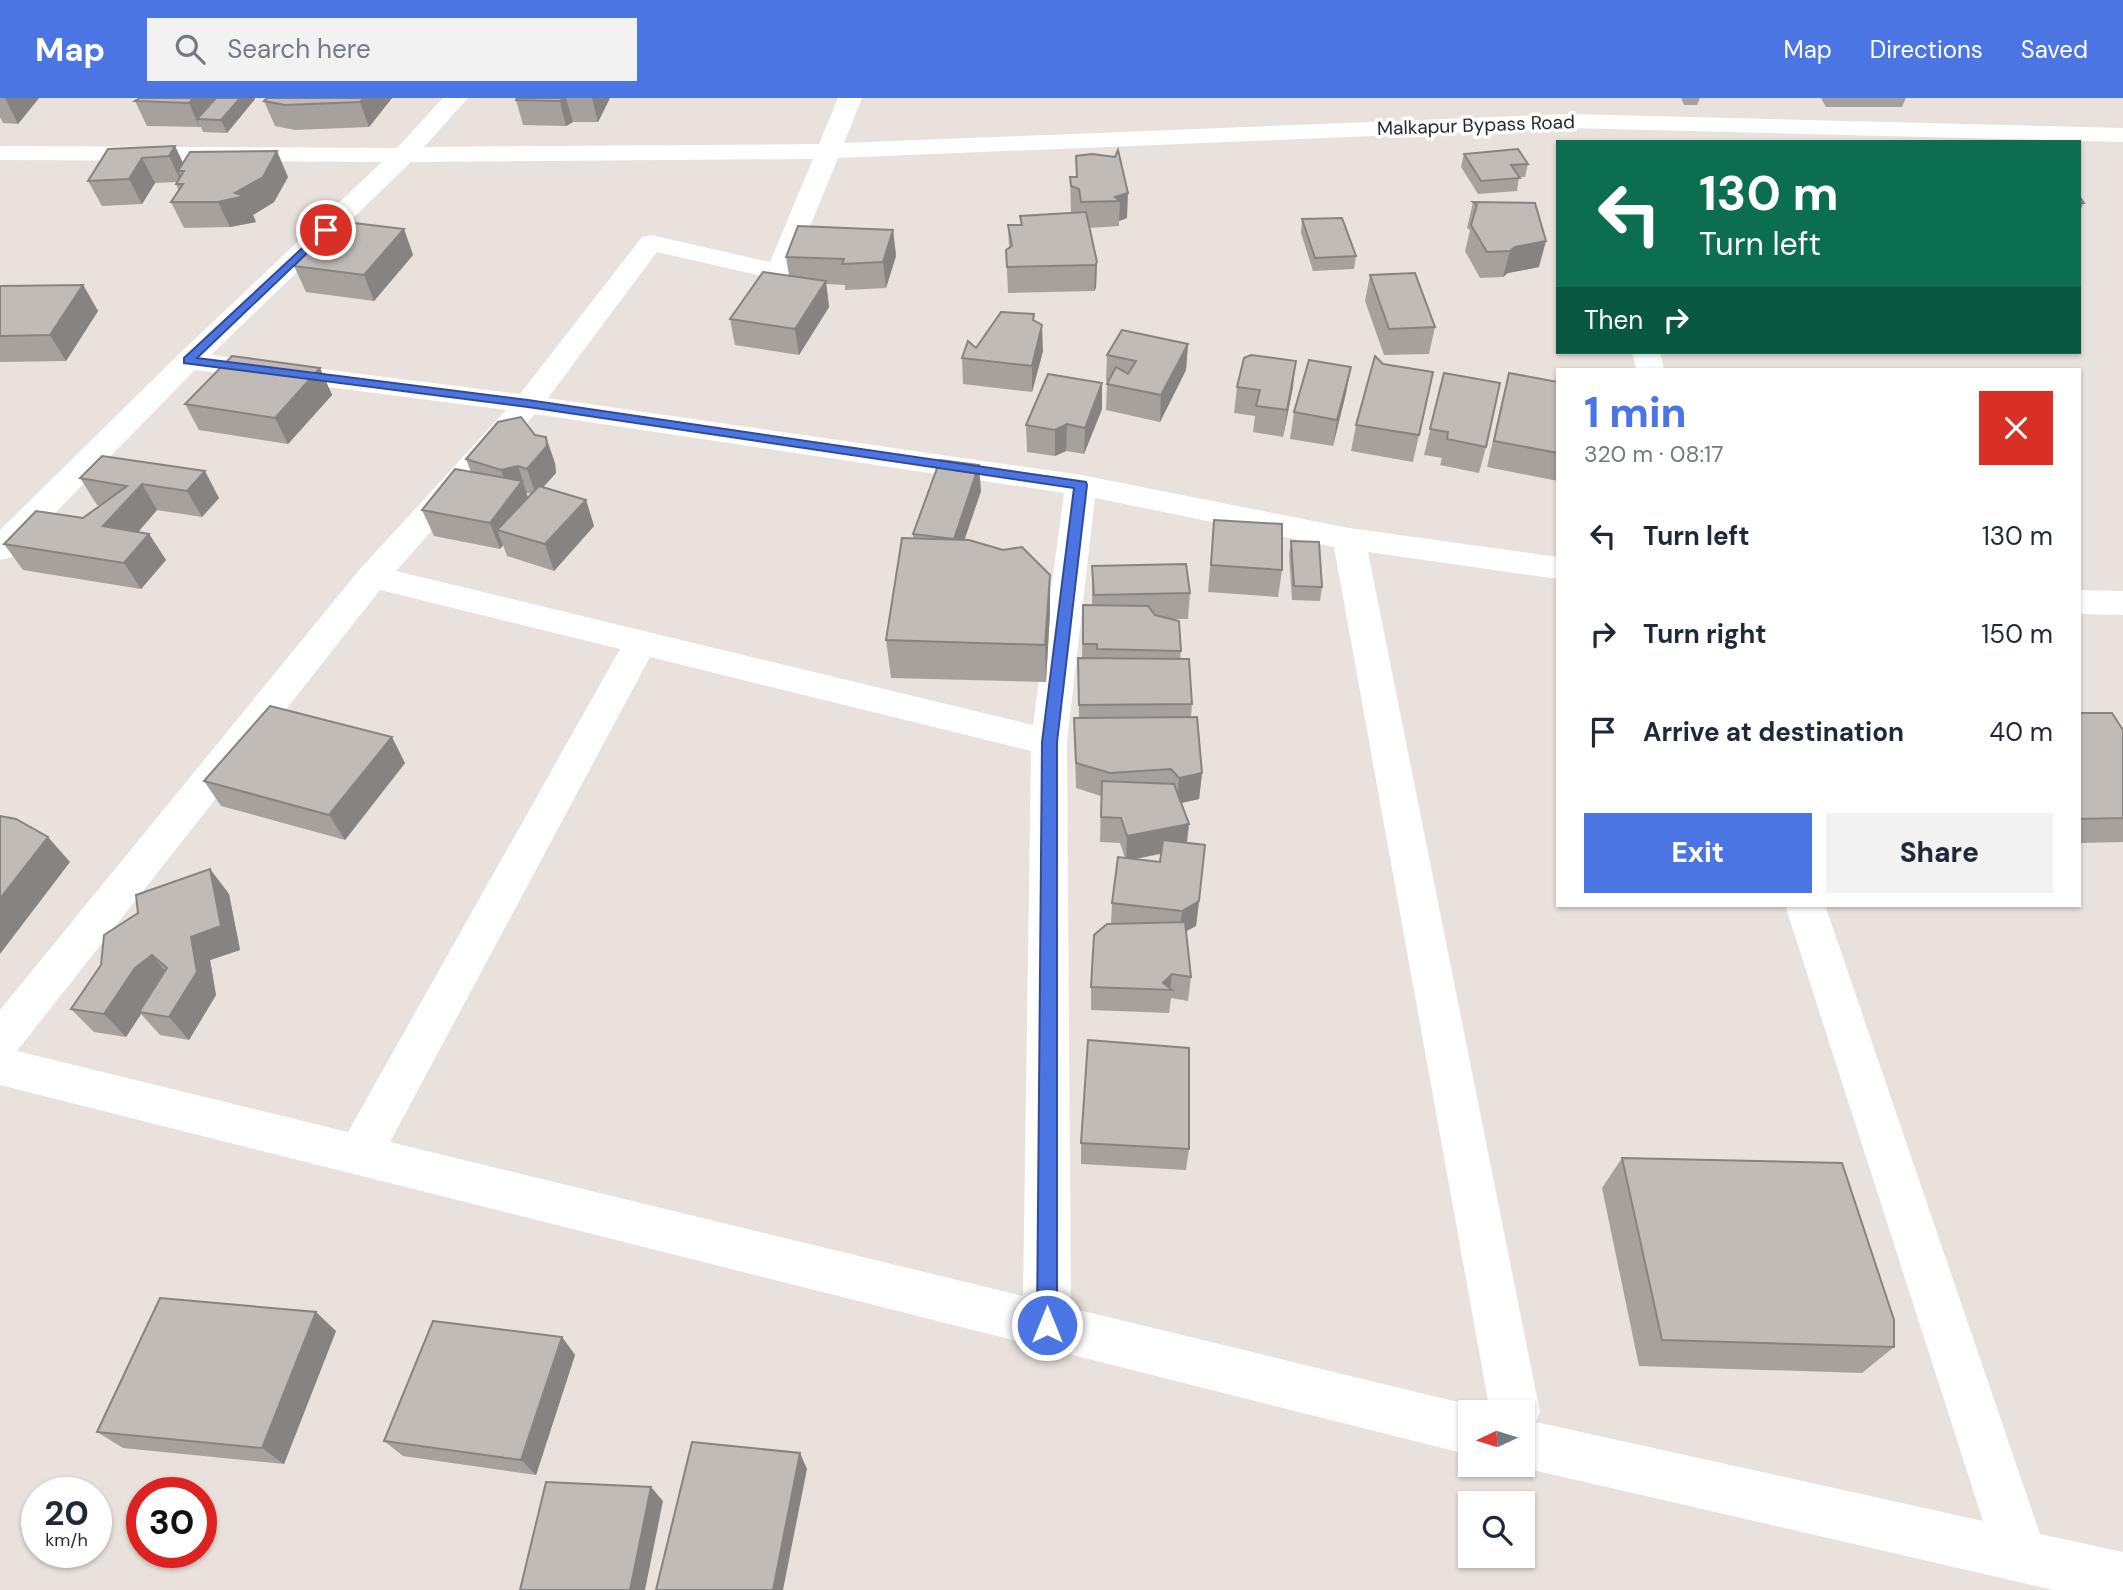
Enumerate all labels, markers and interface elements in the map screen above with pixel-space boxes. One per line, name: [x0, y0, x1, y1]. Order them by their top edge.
search box: [147, 18, 637, 81]
text: Map: [35, 28, 105, 71]
icon: search: [171, 30, 209, 68]
text: Search here: [227, 32, 371, 66]
text: Map: [1784, 34, 1832, 65]
text: Directions: [1870, 34, 1983, 65]
text: Saved: [2021, 34, 2088, 65]
street label: Malkapur Bypass Road: [1377, 109, 1575, 141]
text: 130 m: [1699, 161, 1839, 225]
icon: left: [1584, 168, 1675, 259]
pin: [296, 200, 356, 260]
icon: arrive: [307, 211, 345, 249]
text: Turn left: [1699, 223, 1821, 265]
icon: right: [1657, 301, 1695, 339]
text: Then: [1584, 303, 1643, 337]
text: 1 min: [1584, 385, 1687, 440]
button: close: [1979, 391, 2053, 465]
text: 320 m · 08:17: [1584, 439, 1724, 469]
icon: left: [1584, 517, 1622, 555]
text: Turn left: [1643, 519, 1750, 553]
text: 130 m: [1982, 519, 2053, 553]
icon: right: [1584, 615, 1622, 653]
text: Turn right: [1643, 617, 1767, 651]
text: 150 m: [1981, 617, 2053, 651]
icon: arrive: [1584, 713, 1622, 751]
text: Arrive at destination: [1643, 715, 1904, 749]
text: 40 m: [1989, 715, 2053, 749]
button: Exit: [1584, 813, 1812, 893]
button: Share: [1826, 813, 2053, 893]
position arrow: [1010, 1288, 1084, 1362]
north arrow: [1458, 1400, 1535, 1477]
map controls: [1458, 1400, 1535, 1568]
speed limit sign: 30: [126, 1477, 217, 1568]
text: 20: [44, 1490, 89, 1536]
button: search: [1458, 1491, 1535, 1568]
text: km/h: [45, 1528, 88, 1552]

